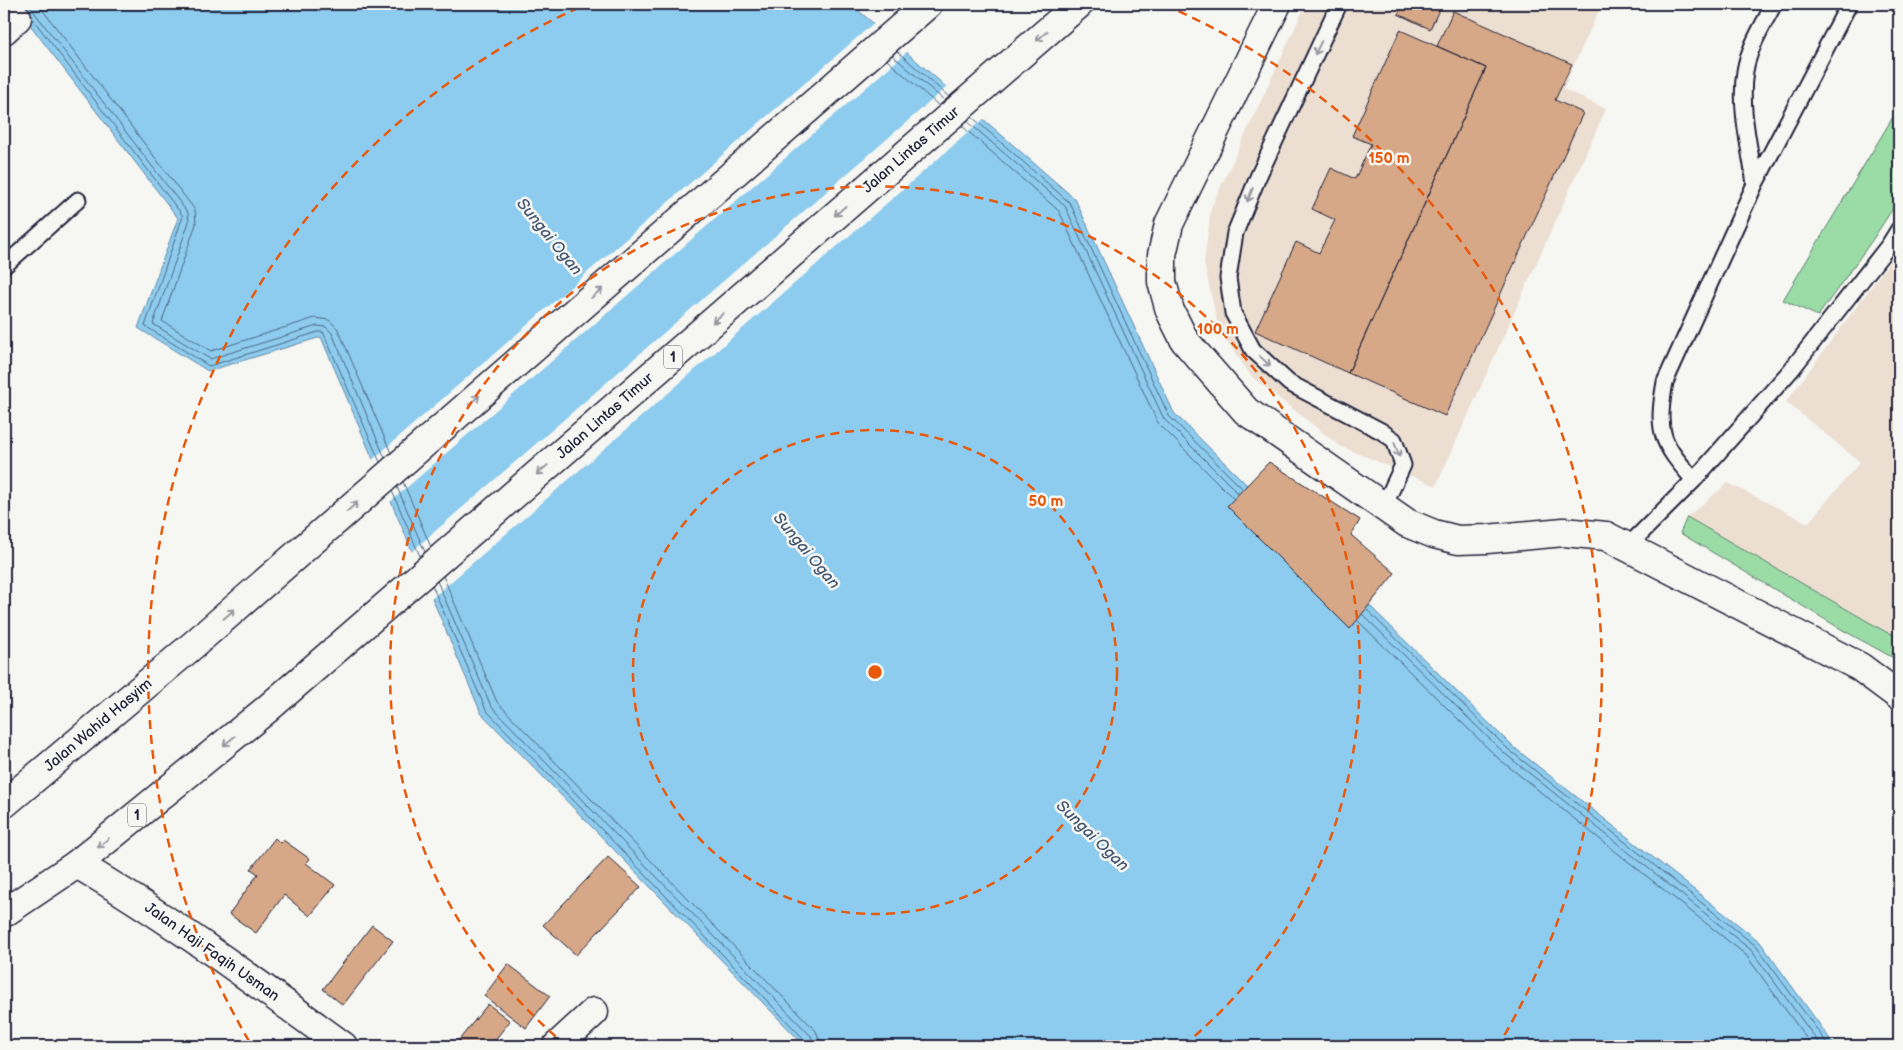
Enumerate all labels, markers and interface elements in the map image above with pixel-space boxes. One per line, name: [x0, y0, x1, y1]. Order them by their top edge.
one-way arrow: [1036, 30, 1049, 42]
one-way arrow: [1313, 40, 1322, 55]
street label: Jalan Lintas Timur: [859, 102, 964, 197]
text: 150 m: [1368, 149, 1410, 168]
one-way arrow: [1245, 187, 1254, 202]
water label: Sungai Ogan: [512, 195, 586, 279]
one-way arrow: [834, 206, 847, 217]
one-way arrow: [590, 288, 603, 299]
one-way arrow: [711, 312, 724, 324]
text: 100 m: [1197, 320, 1239, 339]
road number: 1: [664, 346, 682, 368]
one-way arrow: [1259, 355, 1271, 367]
street label: Jalan Lintas Timur: [553, 368, 658, 463]
one-way arrow: [467, 395, 480, 406]
one-way arrow: [1393, 442, 1402, 457]
one-way arrow: [536, 465, 549, 476]
text: 50 m: [1029, 492, 1064, 511]
one-way arrow: [345, 501, 358, 513]
water label: Sungai Ogan: [769, 509, 843, 593]
one-way arrow: [223, 608, 236, 620]
centre of rings: [866, 663, 884, 681]
street label: Jalan Wahid Hasyim: [40, 674, 156, 776]
one-way arrow: [222, 735, 235, 746]
water label: Sungai Ogan: [1052, 797, 1132, 875]
road number: 1: [128, 804, 146, 826]
one-way arrow: [96, 838, 109, 849]
street label: Jalan Haji Faqih Usman: [141, 898, 283, 1006]

